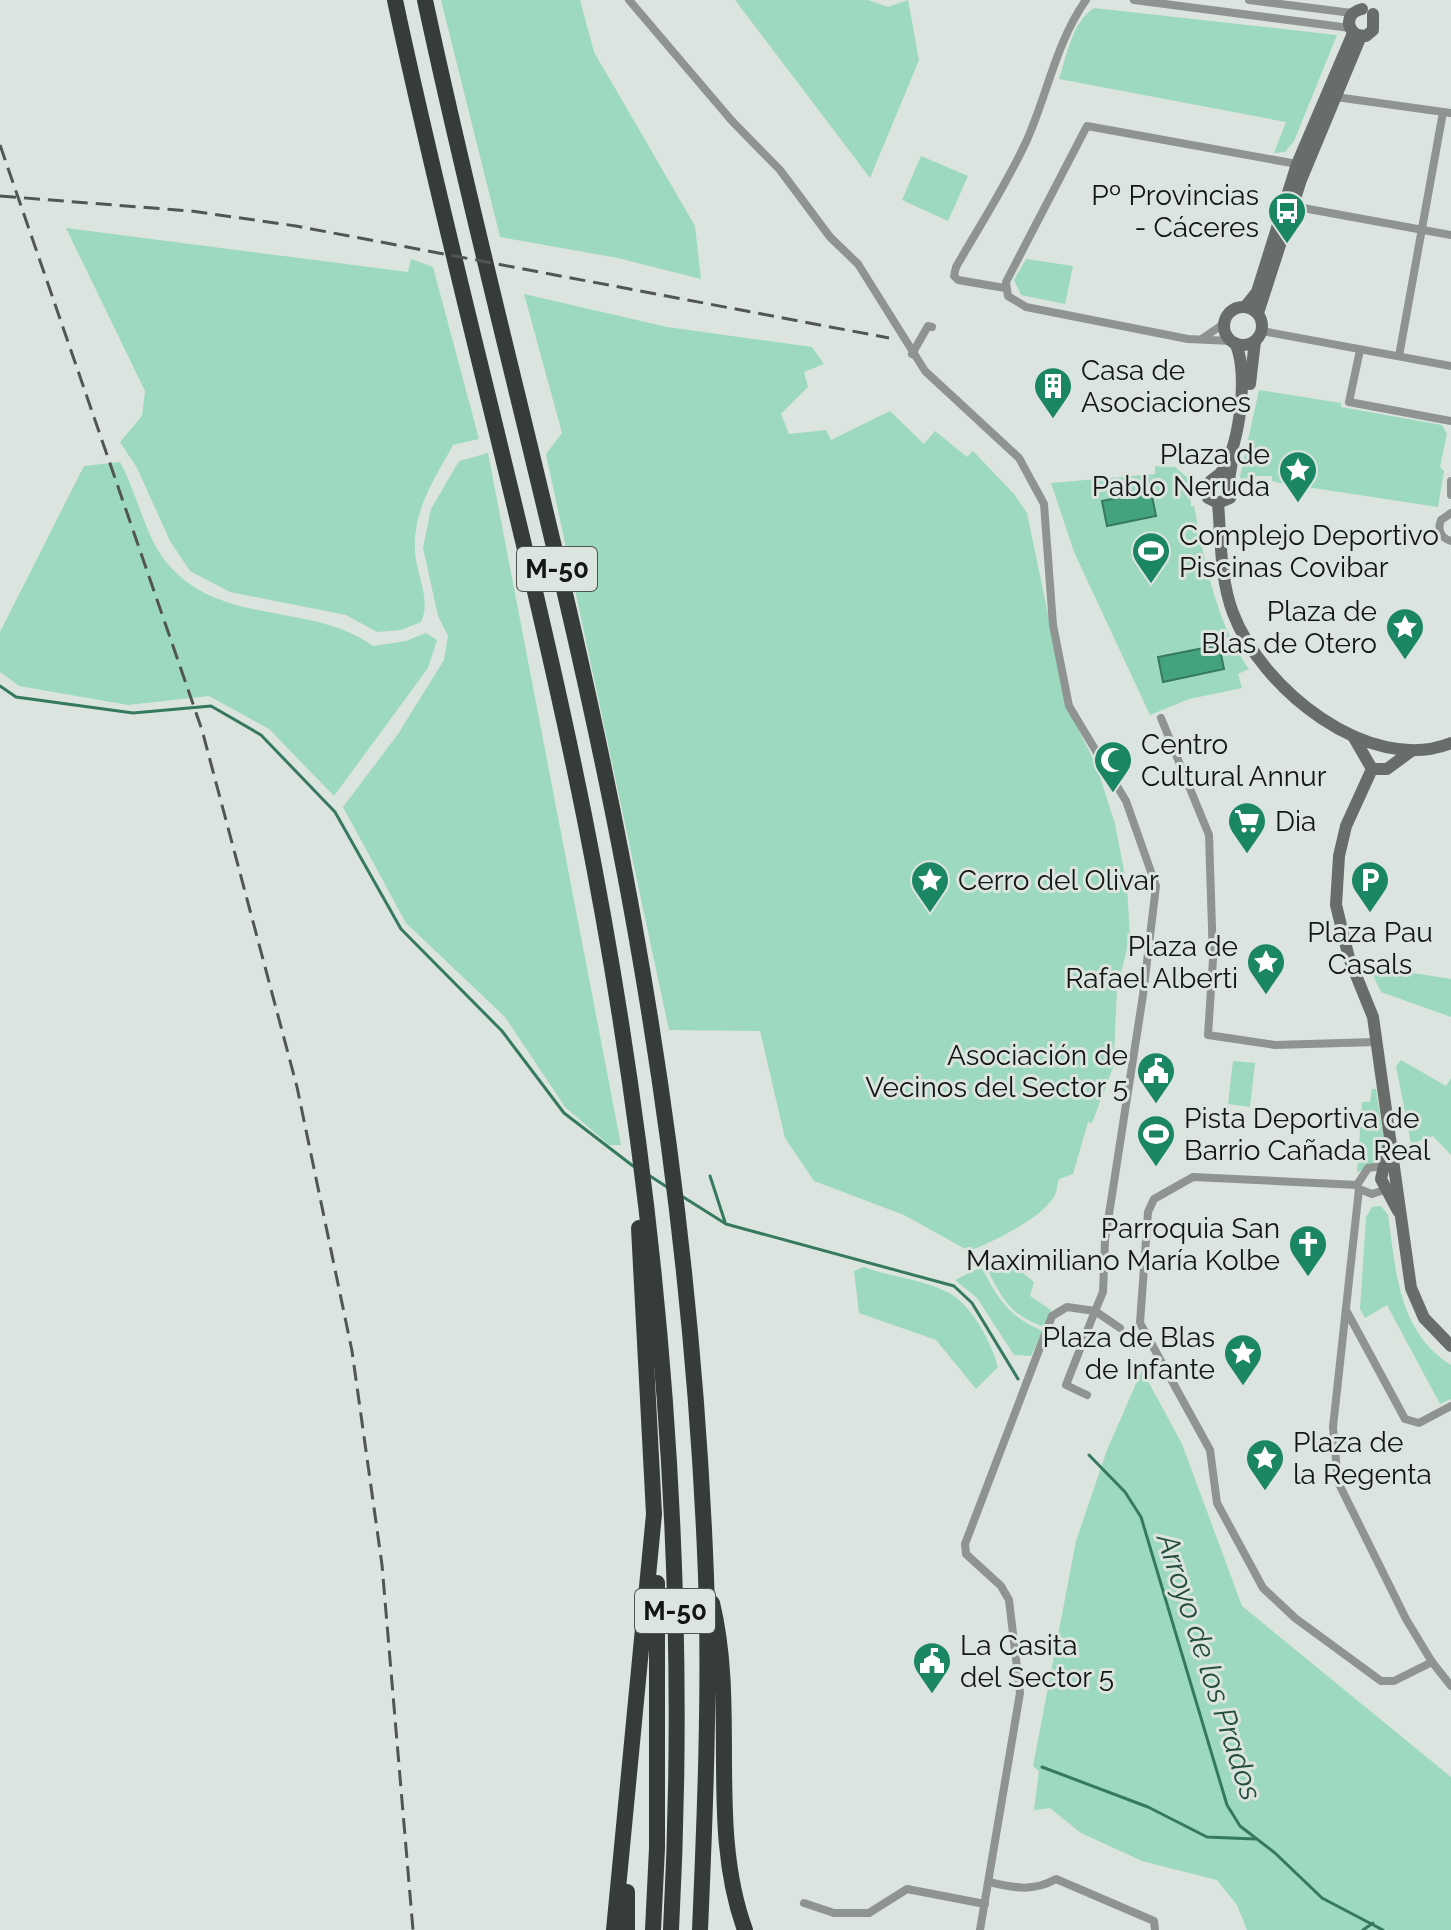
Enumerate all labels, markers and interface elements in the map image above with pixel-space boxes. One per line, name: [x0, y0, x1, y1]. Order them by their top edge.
place label: Pº Provincias - Cáceres: [1091, 179, 1259, 244]
bus stop icon: Pº Provincias - Cáceres: [1266, 190, 1308, 245]
place label: Casa de Asociaciones: [1081, 354, 1251, 419]
building icon: Casa de Asociaciones: [1032, 365, 1074, 420]
place label: Plaza de Pablo Neruda: [1092, 438, 1270, 503]
place icon: Plaza de Pablo Neruda: [1277, 449, 1319, 504]
place label: Complejo Deportivo Piscinas Covibar: [1179, 519, 1439, 584]
sports icon: Complejo Deportivo Piscinas Covibar: [1130, 530, 1172, 585]
road number: M-50: [517, 547, 597, 591]
place label: Plaza de Blas de Otero: [1201, 595, 1377, 660]
place icon: Plaza de Blas de Otero: [1384, 606, 1426, 661]
place label: Centro Cultural Annur: [1141, 728, 1327, 793]
mosque icon: Centro Cultural Annur: [1092, 739, 1134, 794]
supermarket icon: Dia: [1226, 800, 1268, 855]
place label: Dia: [1275, 805, 1316, 838]
place icon: Cerro del Olivar: [909, 859, 951, 914]
parking icon: Plaza Pau Casals: [1349, 859, 1391, 914]
place label: Cerro del Olivar: [958, 864, 1159, 897]
place label: Plaza Pau Casals: [1307, 916, 1433, 981]
place label: Plaza de Rafael Alberti: [1065, 930, 1238, 995]
place icon: Plaza de Rafael Alberti: [1245, 941, 1287, 996]
place label: Asociación de Vecinos del Sector 5: [865, 1039, 1128, 1104]
public building icon: Asociación de Vecinos del Sector 5: [1135, 1050, 1177, 1105]
place label: Pista Deportiva de Barrio Cañada Real: [1184, 1102, 1431, 1167]
sports icon: Pista Deportiva de Barrio Cañada Real: [1135, 1113, 1177, 1168]
place label: Parroquia San Maximiliano María Kolbe: [966, 1212, 1280, 1277]
church icon: Parroquia San Maximiliano María Kolbe: [1287, 1223, 1329, 1278]
place label: Plaza de Blas de Infante: [1042, 1321, 1215, 1386]
place icon: Plaza de Blas de Infante: [1222, 1332, 1264, 1387]
place label: Plaza de la Regenta: [1293, 1426, 1432, 1491]
place icon: Plaza de la Regenta: [1244, 1437, 1286, 1492]
water label: Arroyo de los Prados: [1149, 1527, 1269, 1805]
road number: M-50: [635, 1589, 715, 1633]
place label: La Casita del Sector 5: [960, 1629, 1114, 1694]
public building icon: La Casita del Sector 5: [911, 1640, 953, 1695]

